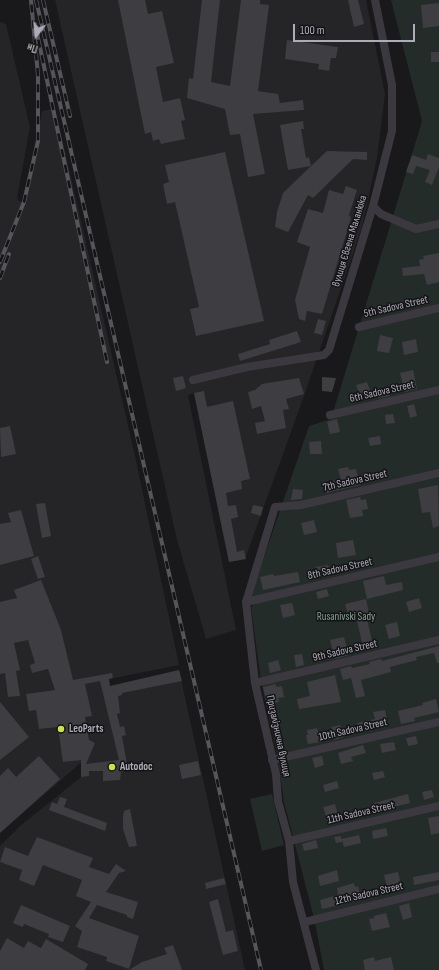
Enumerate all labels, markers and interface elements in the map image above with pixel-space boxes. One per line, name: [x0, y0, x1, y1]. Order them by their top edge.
north arrow: [16, 16, 56, 56]
scale bar: [295, 16, 417, 42]
text: 100 m: [300, 23, 325, 38]
text: Пн: [26, 40, 39, 56]
street label: вулиця Євгена Маланюка: [330, 194, 370, 288]
street label: 5th Sadova Street: [363, 293, 429, 321]
street label: 6th Sadova Street: [348, 378, 416, 406]
street label: 7th Sadova Street: [322, 467, 388, 495]
street label: 8th Sadova Street: [306, 555, 374, 583]
park label: Rusanivski Sady: [317, 610, 375, 624]
street label: 9th Sadova Street: [311, 637, 379, 665]
street label: Призалізнична вулиця: [263, 694, 293, 778]
street label: 10th Sadova Street: [317, 716, 389, 744]
place label: LeoParts: [69, 722, 104, 736]
marker: LeoParts: [56, 724, 66, 734]
place label: Autodoc: [120, 760, 153, 774]
marker: Autodoc: [107, 762, 117, 772]
street label: 11th Sadova Street: [326, 799, 396, 827]
street label: 12th Sadova Street: [334, 880, 404, 908]

